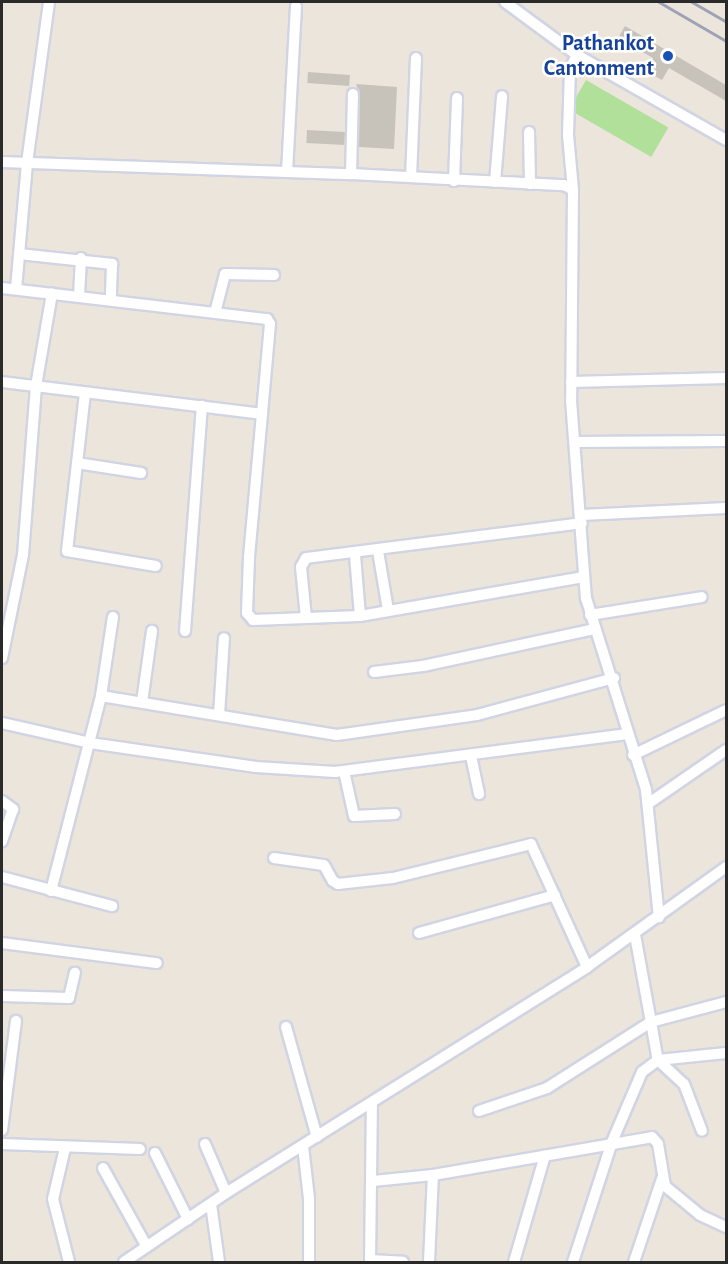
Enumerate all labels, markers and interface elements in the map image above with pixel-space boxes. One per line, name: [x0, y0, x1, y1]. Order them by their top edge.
place label: Pathankot Cantonment: [544, 30, 654, 82]
marker: Pathankot Cantonment: [659, 47, 677, 65]

